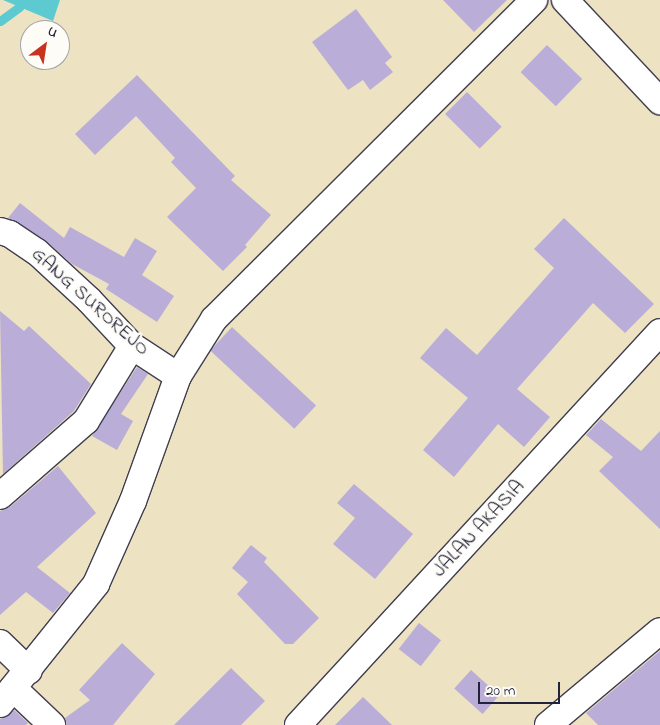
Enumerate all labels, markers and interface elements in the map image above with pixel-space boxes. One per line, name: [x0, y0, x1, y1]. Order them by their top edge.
north arrow: [20, 20, 70, 70]
text: U: [43, 21, 62, 44]
street label: GANG SUROREJO: [26, 243, 154, 361]
street label: JALAN AKASIA: [428, 475, 530, 583]
scale bar: [480, 672, 562, 704]
text: 20 m: [486, 680, 515, 702]

